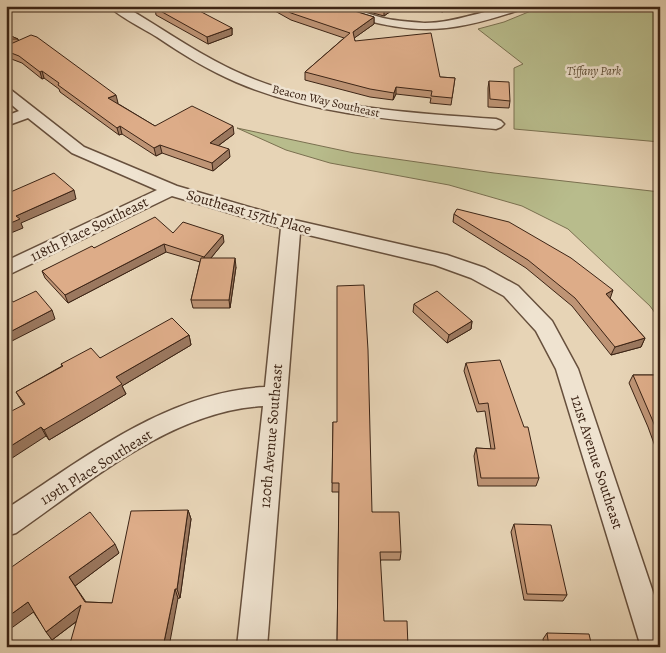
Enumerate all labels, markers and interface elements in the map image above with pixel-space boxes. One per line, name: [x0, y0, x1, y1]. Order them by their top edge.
park label: Tiffany Park: [567, 63, 622, 79]
street label: Beacon Way Southeast: [271, 81, 381, 121]
street label: Southeast 157th Place: [184, 185, 314, 240]
street label: 118th Place Southeast: [27, 192, 151, 266]
street label: 120th Avenue Southeast: [255, 363, 287, 509]
street label: 121st Avenue Southeast: [566, 392, 628, 532]
street label: 119th Place Southeast: [36, 424, 156, 510]

